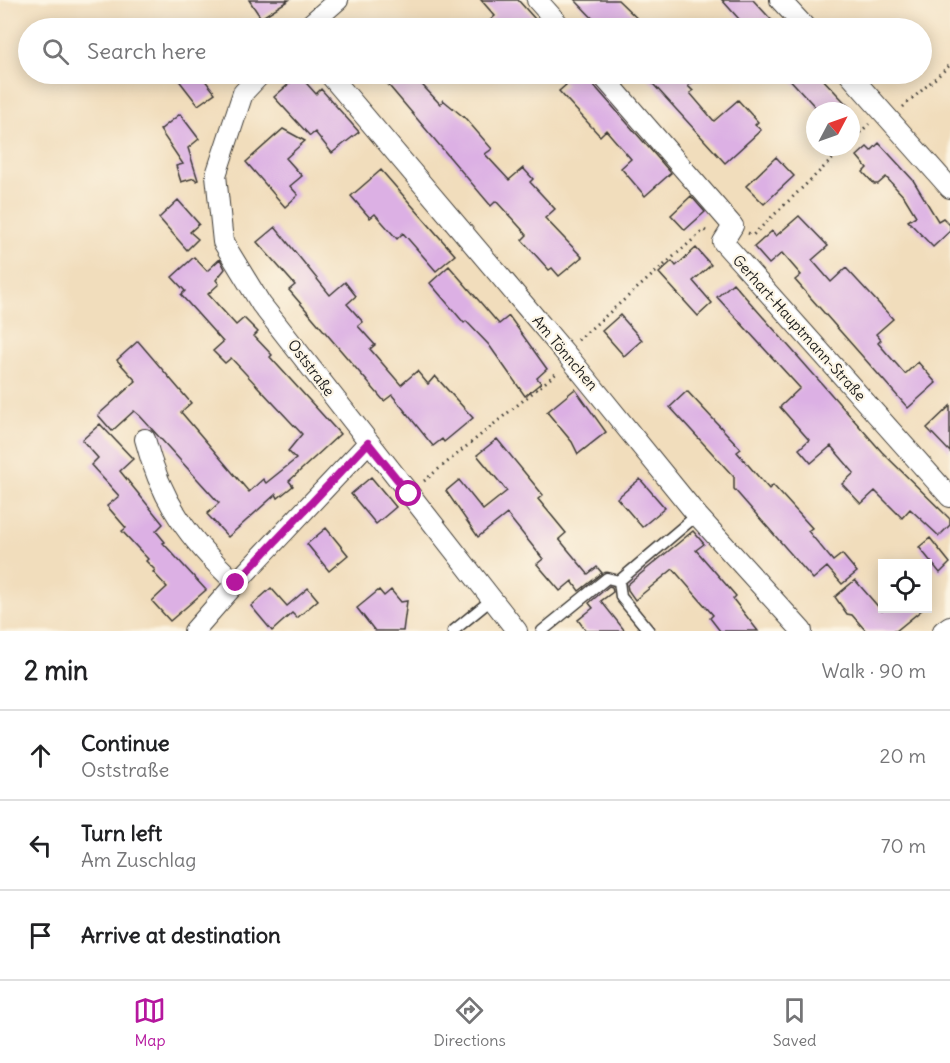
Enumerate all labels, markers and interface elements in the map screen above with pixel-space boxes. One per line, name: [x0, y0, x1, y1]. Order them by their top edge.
search box: [18, 18, 932, 84]
icon: search: [39, 35, 72, 68]
text: Search here: [87, 37, 206, 65]
north arrow: [806, 102, 860, 156]
street label: Gerhart-Hauptmann-Straße: [729, 251, 870, 405]
street label: Am Tönnchen: [529, 311, 602, 394]
street label: Oststraße: [284, 336, 339, 400]
route start: [395, 480, 421, 506]
map controls: [878, 559, 932, 613]
button: locate: [878, 559, 932, 613]
route end: [222, 569, 248, 595]
text: 2 min: [24, 654, 88, 687]
text: Walk · 90 m: [821, 658, 926, 683]
text: Continue: [81, 729, 170, 757]
icon: ahead: [24, 739, 57, 772]
text: 20 m: [880, 743, 926, 768]
text: Oststraße: [81, 757, 169, 782]
text: Turn left: [81, 819, 162, 847]
icon: left: [24, 829, 57, 862]
text: 70 m: [881, 833, 926, 858]
text: Am Zuschlag: [81, 847, 197, 872]
icon: arrive: [24, 919, 57, 952]
text: Arrive at destination: [81, 921, 281, 949]
tab: Map: [133, 994, 166, 1050]
tab: Directions: [433, 994, 506, 1050]
tab: Saved: [773, 994, 817, 1050]

